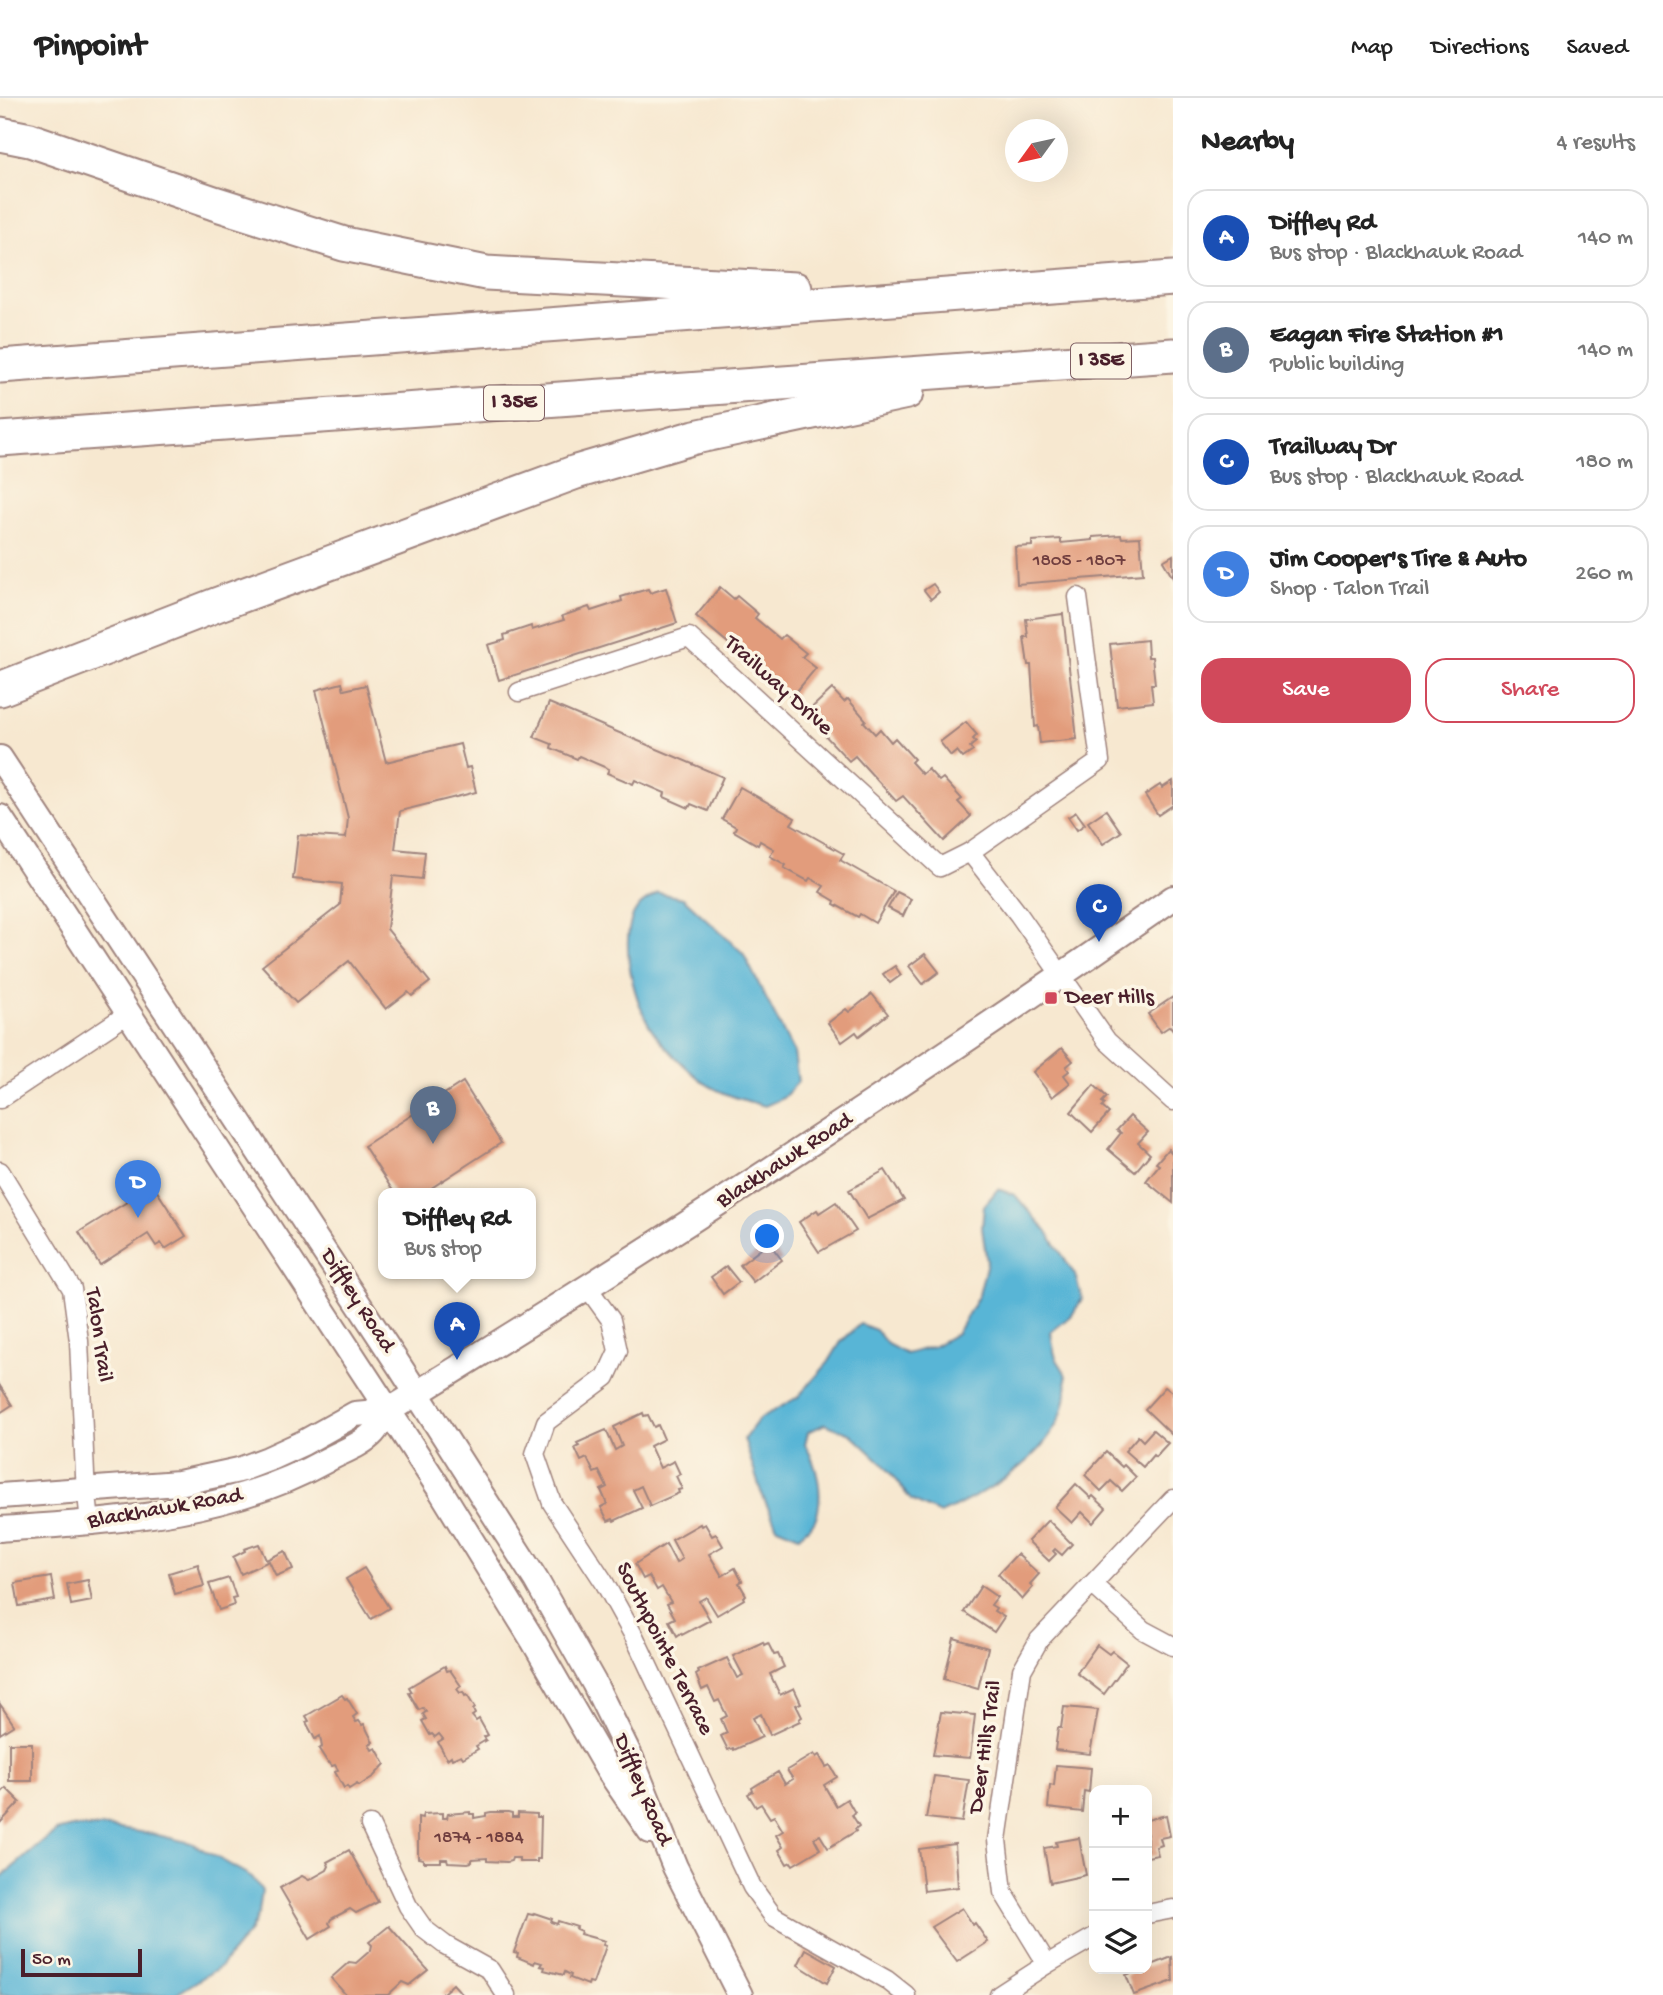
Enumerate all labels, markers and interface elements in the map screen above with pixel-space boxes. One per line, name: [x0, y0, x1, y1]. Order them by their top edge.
text: Pinpoint: [35, 29, 146, 67]
text: Map: [1351, 34, 1393, 63]
text: Directions: [1431, 34, 1529, 63]
text: Saved: [1567, 34, 1628, 63]
north arrow: [1005, 119, 1068, 182]
text: Nearby: [1201, 126, 1294, 161]
text: 4 results: [1556, 130, 1635, 157]
text: Diffley Rd: [1270, 209, 1375, 240]
text: A: [1219, 225, 1233, 252]
text: 140 m: [1578, 225, 1633, 252]
text: Bus stop · Blackhawk Road: [1270, 240, 1522, 267]
text: Eagan Fire Station #1: [1270, 321, 1504, 352]
text: B: [1220, 337, 1232, 364]
text: 140 m: [1578, 337, 1633, 364]
road number: I 35E: [1071, 344, 1131, 378]
text: Public building: [1270, 352, 1404, 379]
road number: I 35E: [484, 386, 544, 420]
text: Trailway Dr: [1270, 433, 1395, 464]
text: C: [1220, 449, 1232, 476]
text: 180 m: [1576, 449, 1633, 476]
text: Bus stop · Blackhawk Road: [1270, 464, 1522, 491]
text: Jim Cooper's Tire & Auto: [1270, 545, 1527, 576]
house number: 1805 - 1807: [1032, 550, 1126, 573]
text: D: [1219, 561, 1234, 588]
text: 260 m: [1575, 561, 1633, 588]
text: Shop · Talon Trail: [1270, 576, 1429, 603]
street label: Trailway Drive: [716, 629, 839, 743]
button: Save: [1201, 658, 1411, 723]
button: Share: [1425, 658, 1635, 723]
pin: C: [1076, 884, 1122, 942]
place label: Deer Hills: [1063, 985, 1155, 1012]
marker: Deer Hills: [1043, 990, 1059, 1006]
pin: B: [410, 1086, 456, 1144]
street label: Blackhawk Road: [711, 1106, 859, 1215]
pin: D: [115, 1160, 161, 1218]
popup: [378, 1188, 536, 1279]
text: Diffley Rd: [404, 1205, 510, 1236]
your location: [750, 1219, 784, 1253]
text: Bus stop: [404, 1236, 482, 1263]
street label: Diffley Road: [312, 1242, 401, 1359]
street label: Talon Trail: [78, 1284, 118, 1384]
pin: A: [434, 1302, 480, 1360]
street label: Blackhawk Road: [85, 1482, 246, 1536]
street label: Southpointe Terrace: [609, 1558, 720, 1741]
street label: Deer Hills Trail: [963, 1679, 1009, 1817]
street label: Diffley Road: [606, 1729, 678, 1851]
map controls: [1089, 1785, 1152, 1974]
button: +: [1089, 1785, 1152, 1848]
house number: 1874 - 1884: [433, 1827, 524, 1850]
button: −: [1089, 1848, 1152, 1911]
button: layers: [1089, 1911, 1152, 1974]
scale bar: [21, 1946, 142, 1978]
text: 50 m: [32, 1949, 71, 1972]

